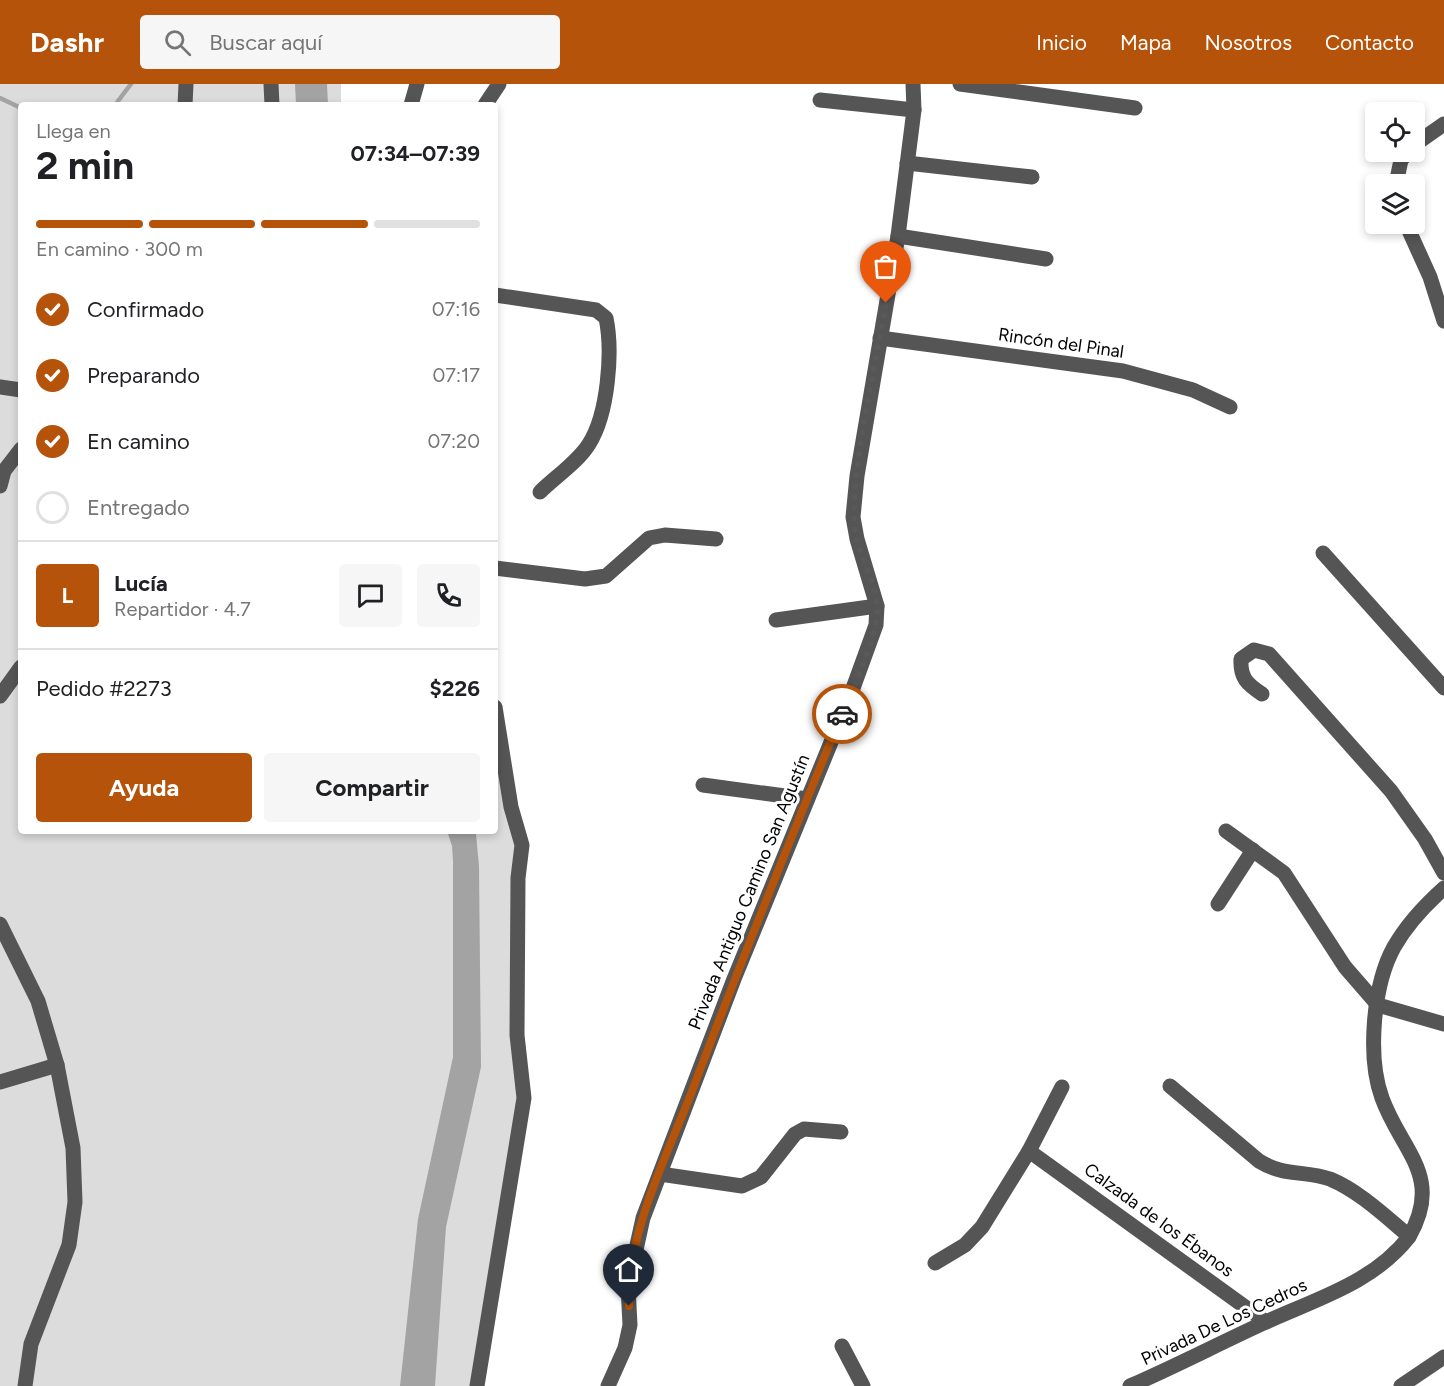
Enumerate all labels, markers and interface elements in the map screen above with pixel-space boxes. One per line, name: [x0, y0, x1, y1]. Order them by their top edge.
search box: [140, 15, 560, 69]
text: Dashr: [30, 25, 104, 59]
icon: search: [161, 26, 194, 59]
text: Buscar aquí: [209, 29, 322, 56]
text: Inicio: [1036, 30, 1087, 55]
text: Mapa: [1120, 30, 1172, 55]
text: Nosotros: [1205, 30, 1292, 55]
text: Contacto: [1325, 30, 1414, 55]
map controls: [1365, 102, 1425, 234]
button: locate: [1365, 102, 1425, 162]
text: Llega en: [36, 119, 111, 143]
text: 07:34–07:39: [351, 140, 480, 167]
text: 2 min: [36, 142, 134, 189]
button: layers: [1365, 174, 1425, 234]
text: En camino · 300 m: [36, 237, 203, 261]
pin: [860, 241, 911, 303]
icon: bag: [869, 250, 902, 283]
icon: check: [36, 293, 69, 326]
text: Confirmado: [87, 296, 204, 323]
text: 07:16: [432, 297, 480, 321]
street label: Rincón del Pinal: [997, 323, 1125, 363]
icon: check: [36, 359, 69, 392]
text: Preparando: [87, 362, 200, 389]
text: 07:17: [432, 363, 480, 387]
icon: check: [36, 425, 69, 458]
text: En camino: [87, 428, 190, 455]
text: 07:20: [427, 429, 480, 453]
text: Entregado: [87, 494, 190, 521]
button: chat: [339, 564, 402, 627]
button: phone: [417, 564, 480, 627]
text: Lucía: [114, 570, 168, 597]
text: L: [62, 582, 73, 609]
text: Repartidor · 4.7: [114, 597, 251, 621]
text: Pedido #2273: [36, 675, 172, 702]
text: $226: [430, 675, 480, 702]
courier: [812, 684, 872, 744]
icon: car: [826, 698, 859, 731]
street label: Privada Antiguo Camino San Agustín: [684, 751, 814, 1033]
button: Ayuda: [36, 753, 252, 822]
button: Compartir: [264, 753, 480, 822]
street label: Calzada de los Ébanos: [1080, 1158, 1238, 1282]
pin: [603, 1244, 654, 1306]
icon: home: [612, 1253, 645, 1286]
street label: Privada De Los Cedros: [1137, 1274, 1311, 1370]

